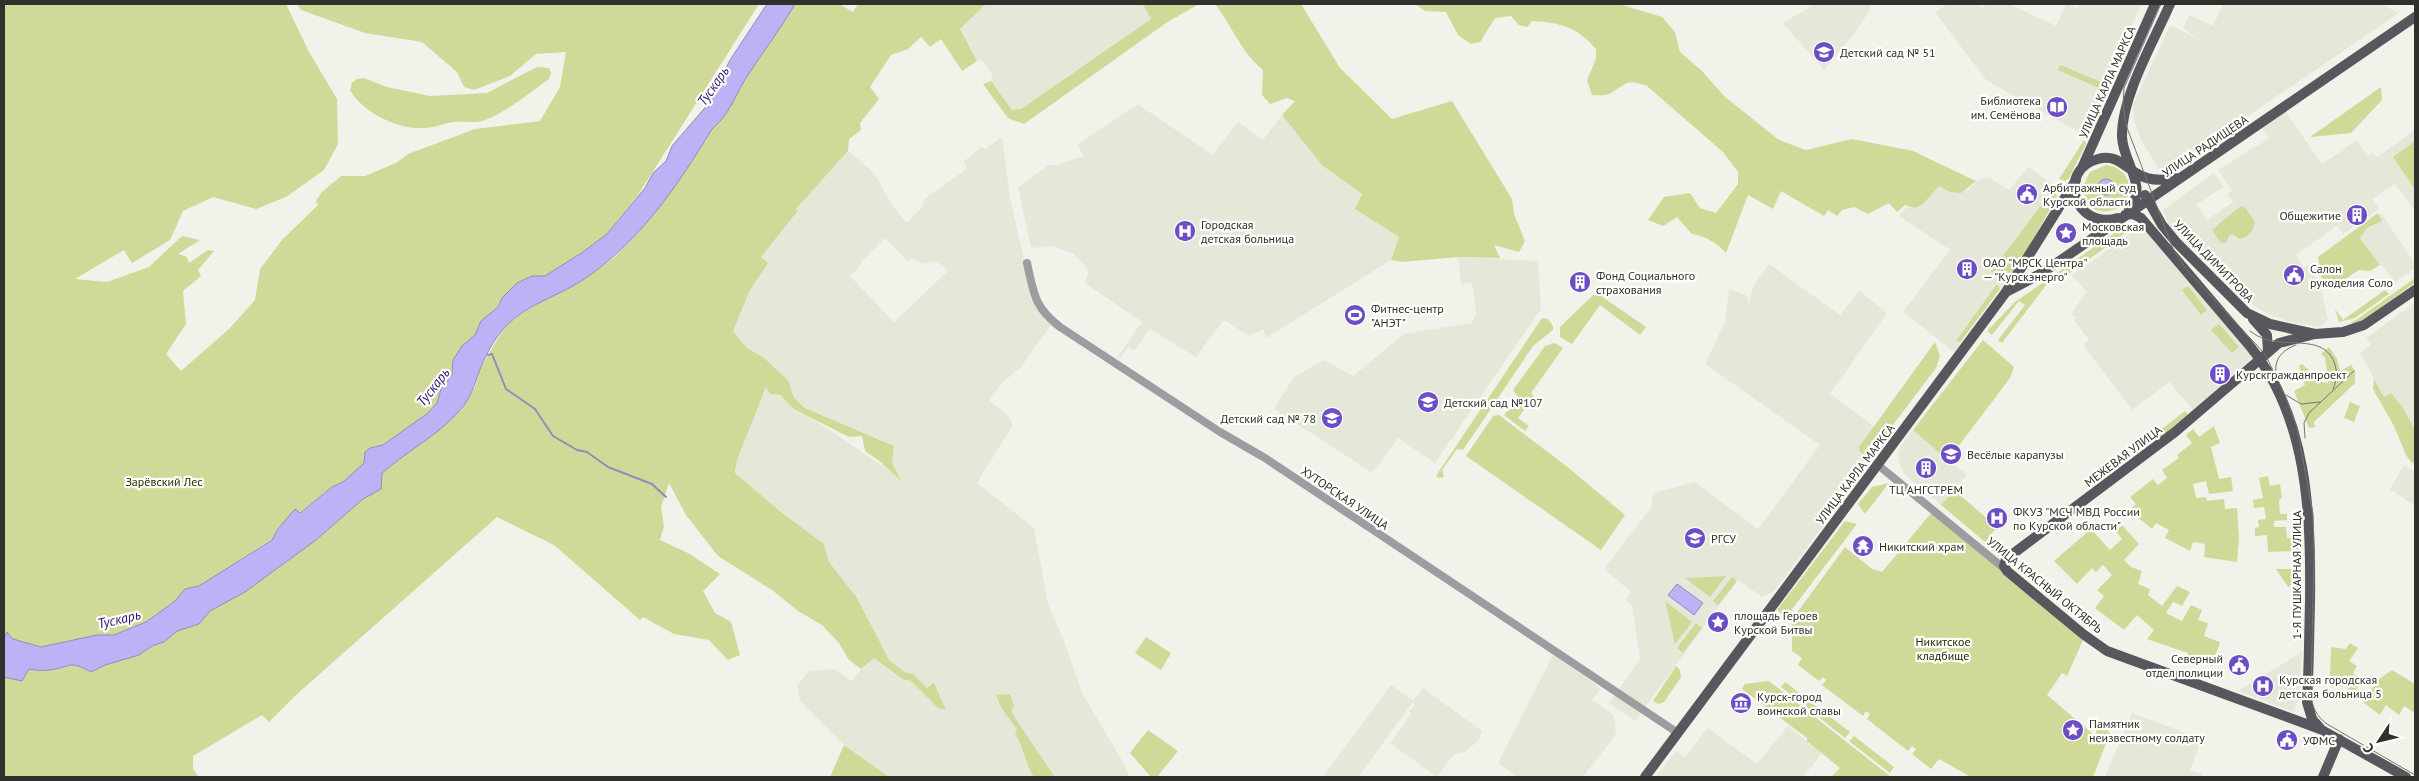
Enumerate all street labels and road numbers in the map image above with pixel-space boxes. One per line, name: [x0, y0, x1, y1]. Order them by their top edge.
street label: УЛИЦА КАРЛА МАРКСА: [2075, 23, 2139, 141]
street label: УЛИЦА РАДИЩЕВА: [2159, 112, 2251, 180]
street label: УЛИЦА ДИМИТРОВА: [2171, 217, 2257, 305]
street label: УЛИЦА КАРЛА МАРКСА: [1812, 421, 1898, 527]
street label: МЕЖЕВАЯ УЛИЦА: [2081, 422, 2165, 490]
street label: ХУТОРСКАЯ УЛИЦА: [1298, 463, 1392, 533]
street label: 1-Я ПУШКАРНАЯ УЛИЦА: [2289, 511, 2304, 639]
street label: УЛИЦА КРАСНЫЙ ОКТЯБРЬ: [1984, 534, 2106, 636]

